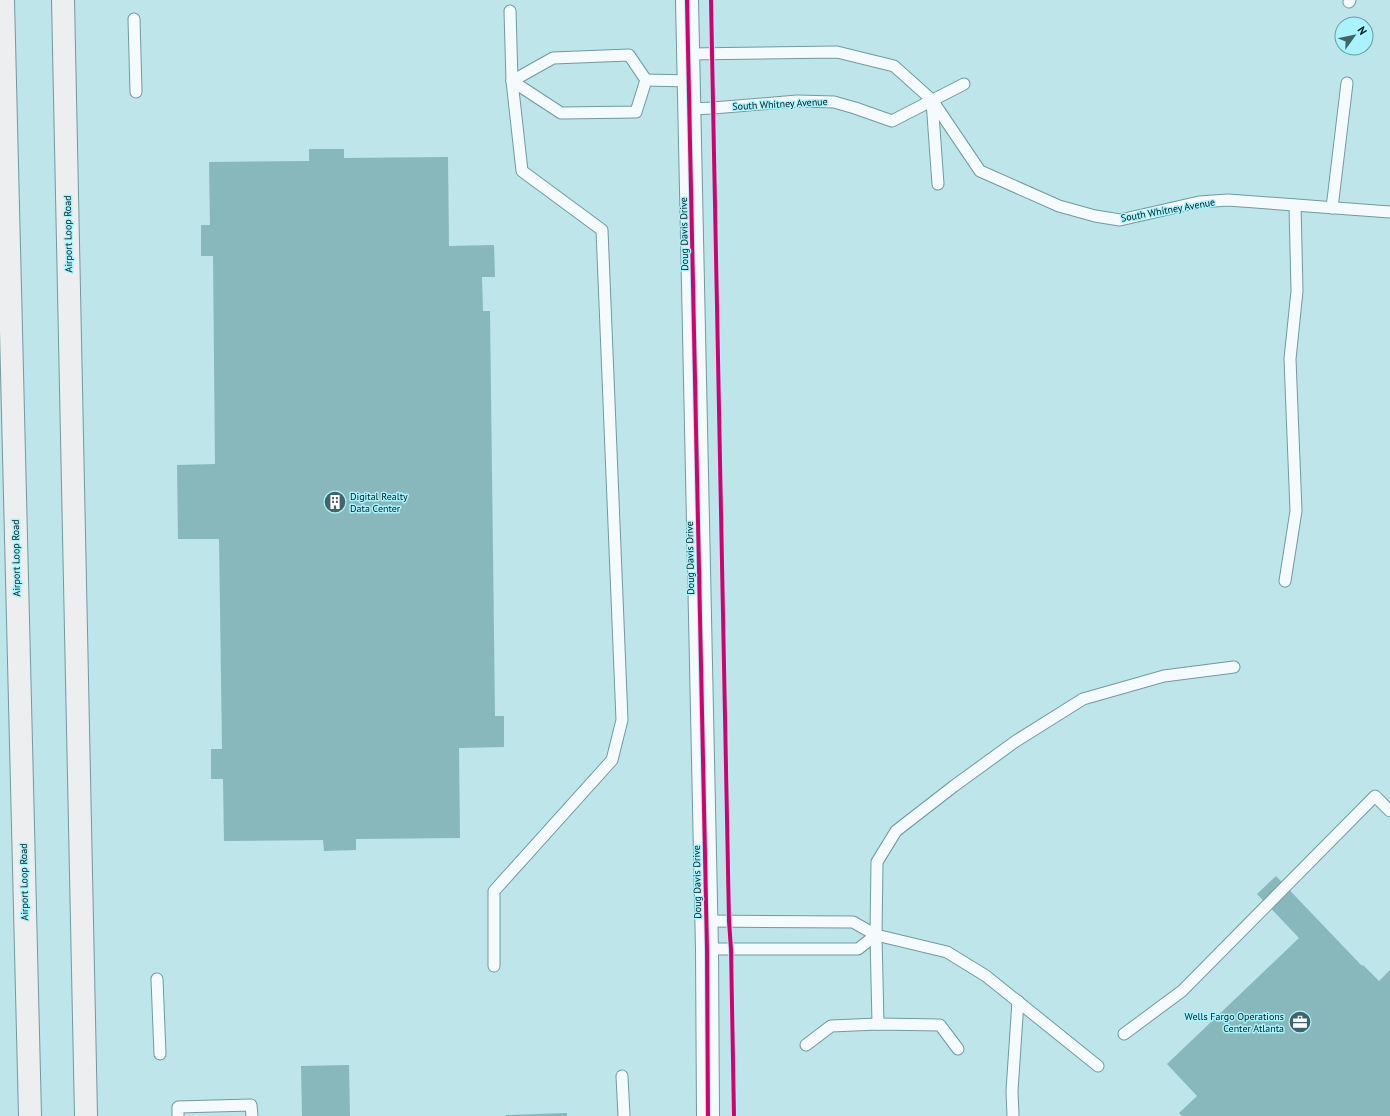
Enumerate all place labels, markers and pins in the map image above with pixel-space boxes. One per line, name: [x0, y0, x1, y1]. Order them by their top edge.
building icon: Digital Realty Data Center: [322, 489, 348, 515]
place label: Digital Realty Data Center: [350, 490, 408, 515]
office icon: Wells Fargo Operations Center Atlanta: [1287, 1009, 1313, 1035]
place label: Wells Fargo Operations Center Atlanta: [1185, 1010, 1284, 1035]

